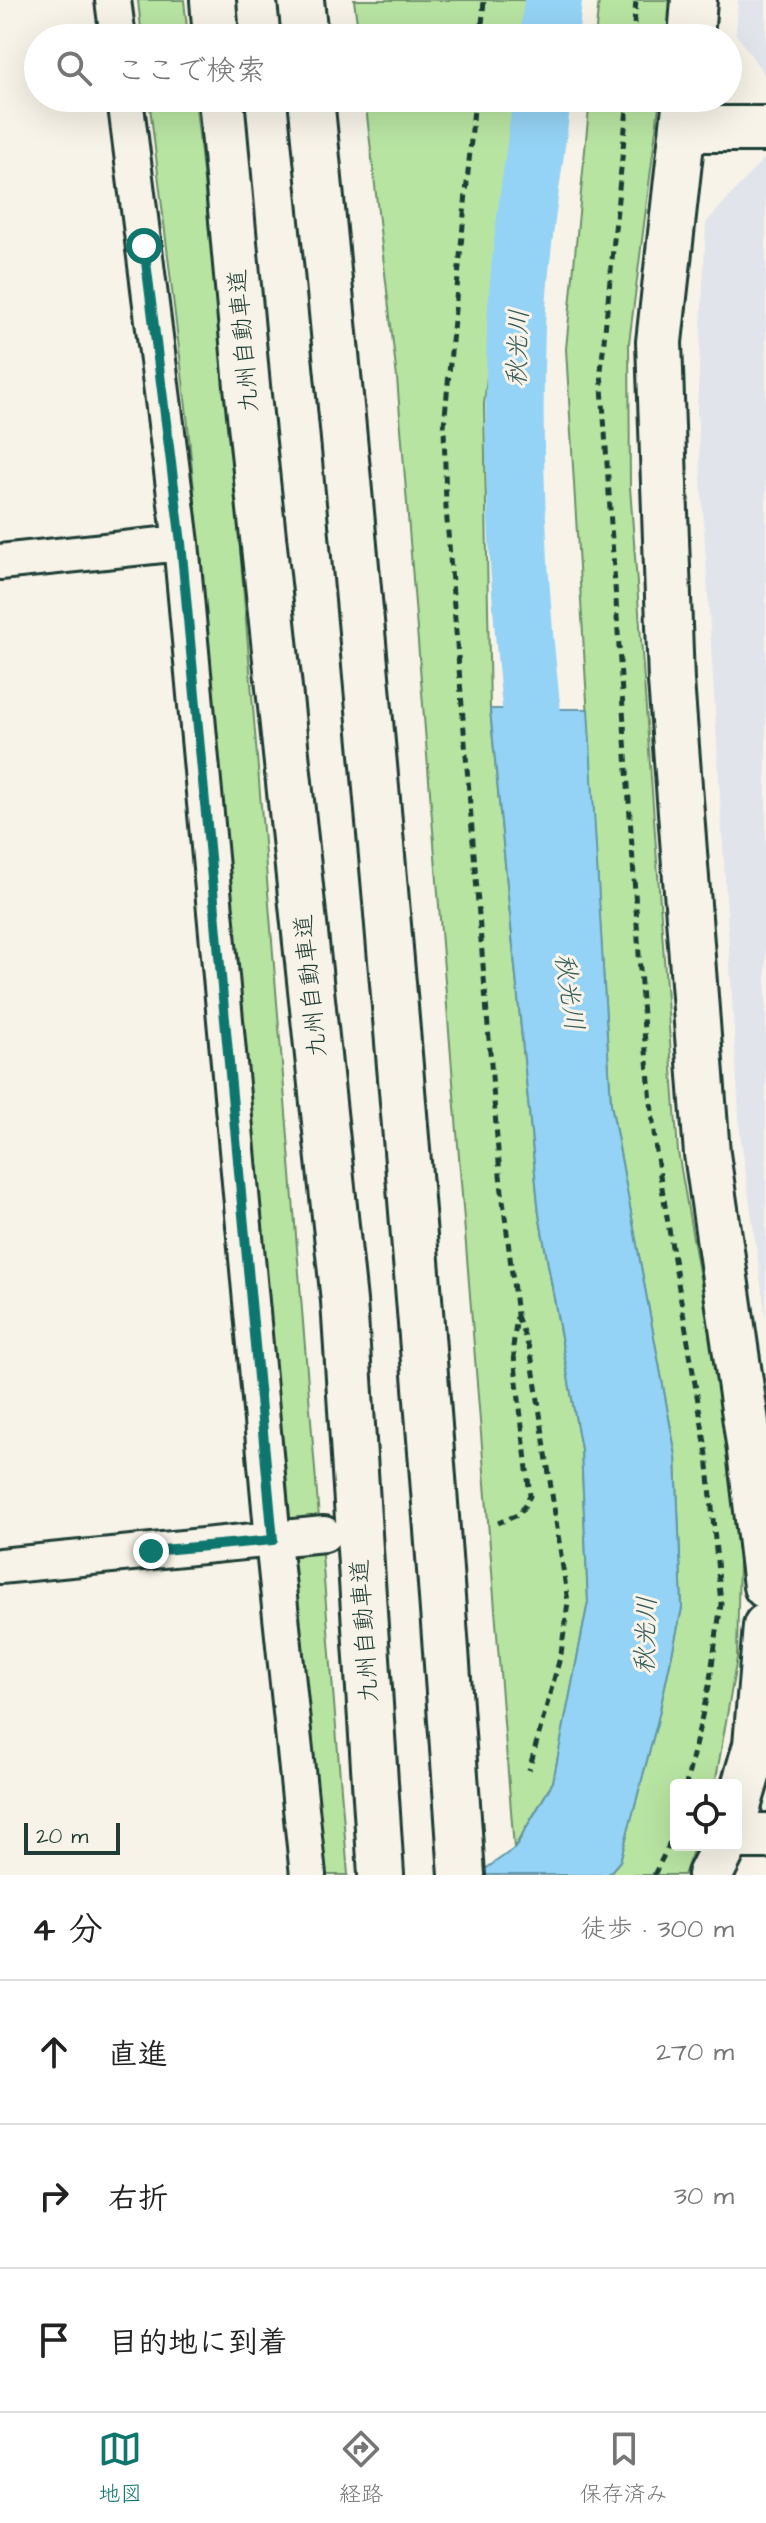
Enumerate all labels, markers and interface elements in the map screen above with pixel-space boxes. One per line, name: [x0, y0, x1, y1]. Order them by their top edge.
search box: [24, 24, 742, 112]
icon: search: [52, 46, 96, 90]
text: ここで検索: [116, 50, 266, 92]
route start: [126, 228, 162, 264]
street label: 九州自動車道: [221, 268, 267, 414]
water label: 秋光川: [499, 308, 537, 388]
street label: 九州自動車道: [287, 913, 335, 1059]
water label: 秋光川: [546, 951, 592, 1033]
route end: [133, 1533, 169, 1569]
street label: 九州自動車道: [343, 1558, 387, 1704]
water label: 秋光川: [627, 1595, 665, 1675]
map controls: [670, 1779, 742, 1851]
button: locate: [670, 1779, 742, 1851]
scale bar: [24, 1819, 120, 1855]
text: 20 m: [36, 1821, 88, 1852]
text: 4 分: [32, 1906, 103, 1954]
text: 徒歩 · 300 m: [581, 1911, 734, 1947]
icon: ahead: [32, 2030, 76, 2074]
text: 直進: [108, 2034, 168, 2076]
text: 270 m: [656, 2034, 734, 2070]
icon: right: [32, 2174, 76, 2218]
text: 右折: [108, 2178, 168, 2220]
text: 30 m: [674, 2178, 734, 2214]
icon: arrive: [32, 2318, 76, 2362]
text: 目的地に到着: [108, 2322, 288, 2364]
tab: 地図: [98, 2427, 142, 2510]
tab: 経路: [339, 2427, 383, 2510]
tab: 保存済み: [580, 2427, 668, 2510]

